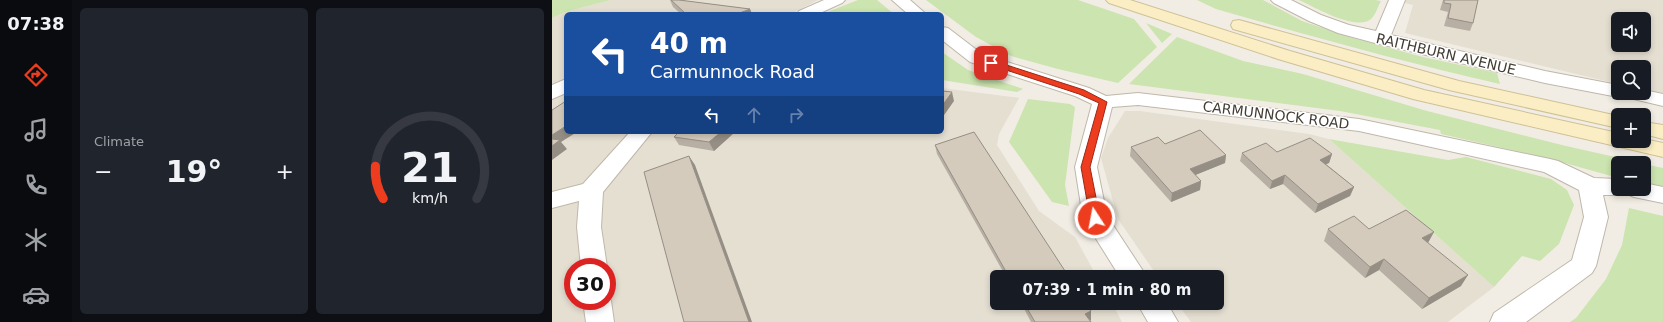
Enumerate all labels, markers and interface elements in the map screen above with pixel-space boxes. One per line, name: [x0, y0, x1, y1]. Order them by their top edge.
map controls: [1611, 12, 1651, 196]
button: sound: [1611, 12, 1651, 52]
text: 07:38: [7, 13, 65, 34]
text: 40 m: [650, 27, 728, 60]
icon: left: [584, 28, 636, 80]
street label: RAITHBURN AVENUE: [1374, 30, 1518, 78]
pin: [974, 46, 1008, 80]
icon: arrive: [980, 52, 1002, 74]
button: search: [1611, 60, 1651, 100]
icon: directions: [22, 61, 50, 89]
text: Carmunnock Road: [650, 61, 815, 82]
street label: CARMUNNOCK ROAD: [1202, 98, 1350, 132]
icon: left: [701, 104, 723, 126]
icon: ahead: [743, 104, 765, 126]
icon: right: [785, 104, 807, 126]
button: +: [1611, 108, 1651, 148]
icon: music: [22, 116, 50, 144]
text: Climate: [94, 134, 144, 149]
text: 21: [401, 143, 459, 192]
text: 19°: [166, 154, 222, 189]
button: −: [1611, 156, 1651, 196]
text: −: [94, 159, 112, 184]
text: +: [276, 159, 294, 184]
icon: phone: [22, 171, 50, 199]
text: km/h: [412, 190, 448, 206]
position arrow: [1074, 197, 1116, 239]
icon: climate: [22, 226, 50, 254]
speed limit sign: 30: [564, 258, 616, 310]
icon: car: [22, 281, 50, 309]
text: 07:39 · 1 min · 80 m: [1023, 281, 1191, 299]

